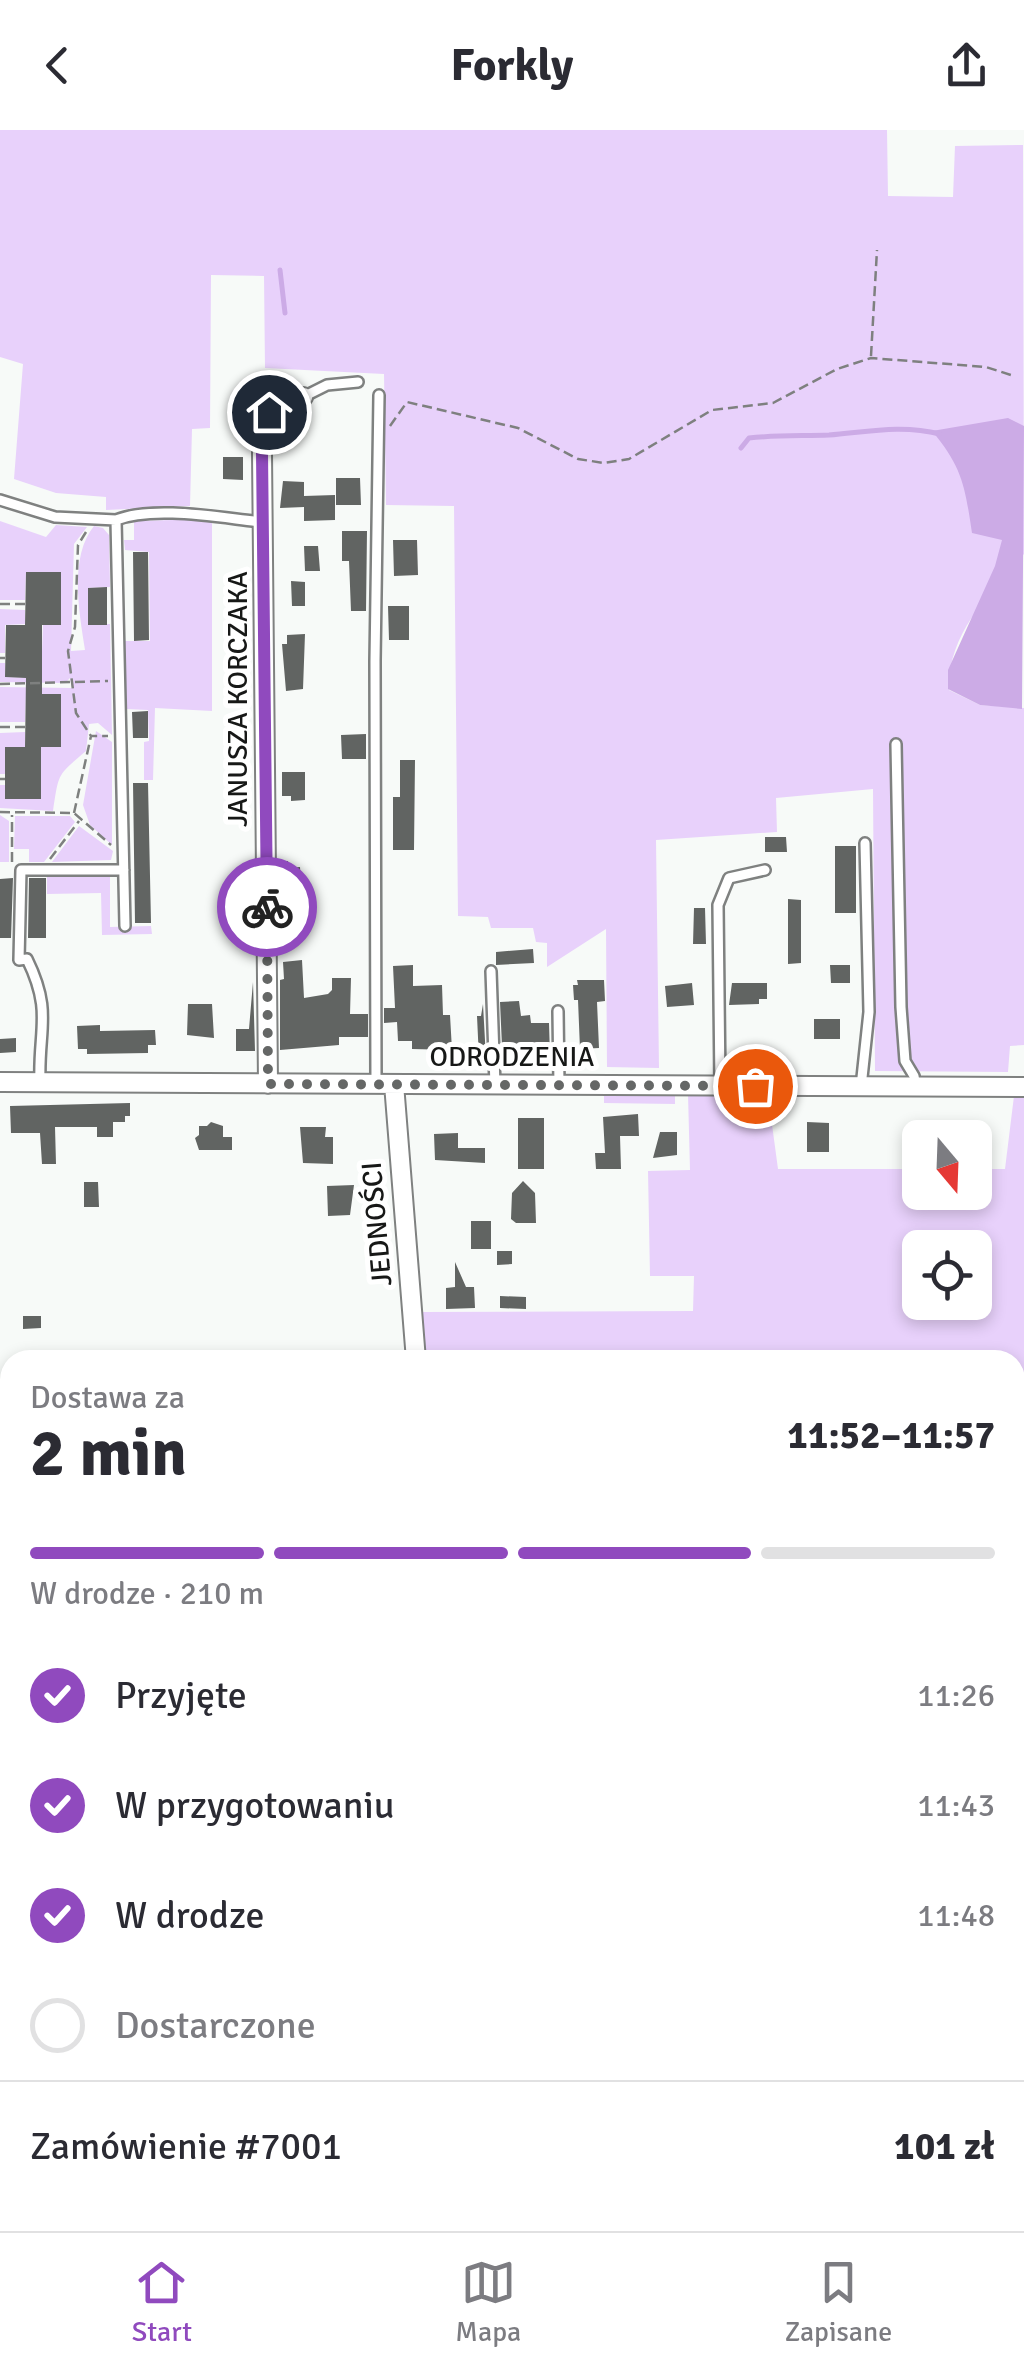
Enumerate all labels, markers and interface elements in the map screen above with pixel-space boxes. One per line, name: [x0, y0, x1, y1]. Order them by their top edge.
icon: back: [30, 38, 85, 93]
text: Forkly: [451, 38, 573, 93]
icon: share: [939, 38, 994, 93]
pin: [227, 370, 312, 455]
icon: home: [242, 385, 297, 440]
street label: JANUSZA KORCZAKA: [221, 571, 255, 827]
courier: [217, 857, 317, 957]
icon: bike: [240, 880, 295, 935]
street label: ODRODZENIA: [430, 1040, 595, 1074]
pin: [713, 1044, 798, 1129]
icon: bag: [728, 1059, 783, 1114]
north arrow: [902, 1120, 992, 1210]
map controls: [902, 1120, 992, 1320]
street label: JEDNOŚCI: [355, 1160, 399, 1288]
button: locate: [902, 1230, 992, 1320]
text: Dostawa za: [30, 1378, 185, 1417]
text: 11:52–11:57: [787, 1412, 995, 1459]
text: 2 min: [30, 1414, 187, 1494]
text: W drodze · 210 m: [30, 1574, 264, 1613]
icon: check: [30, 1668, 85, 1723]
text: Przyjęte: [115, 1672, 247, 1719]
text: 11:26: [917, 1676, 995, 1715]
icon: check: [30, 1778, 85, 1833]
text: W przygotowaniu: [115, 1782, 395, 1829]
text: 11:43: [917, 1786, 995, 1825]
icon: check: [30, 1888, 85, 1943]
text: W drodze: [115, 1892, 264, 1939]
text: 11:48: [917, 1896, 995, 1935]
text: Dostarczone: [115, 2002, 316, 2049]
text: Zamówienie #7001: [30, 2123, 342, 2170]
text: 101 zł: [894, 2123, 995, 2170]
tab: Start: [132, 2255, 192, 2349]
tab: Mapa: [455, 2255, 521, 2349]
tab: Zapisane: [785, 2255, 892, 2349]

